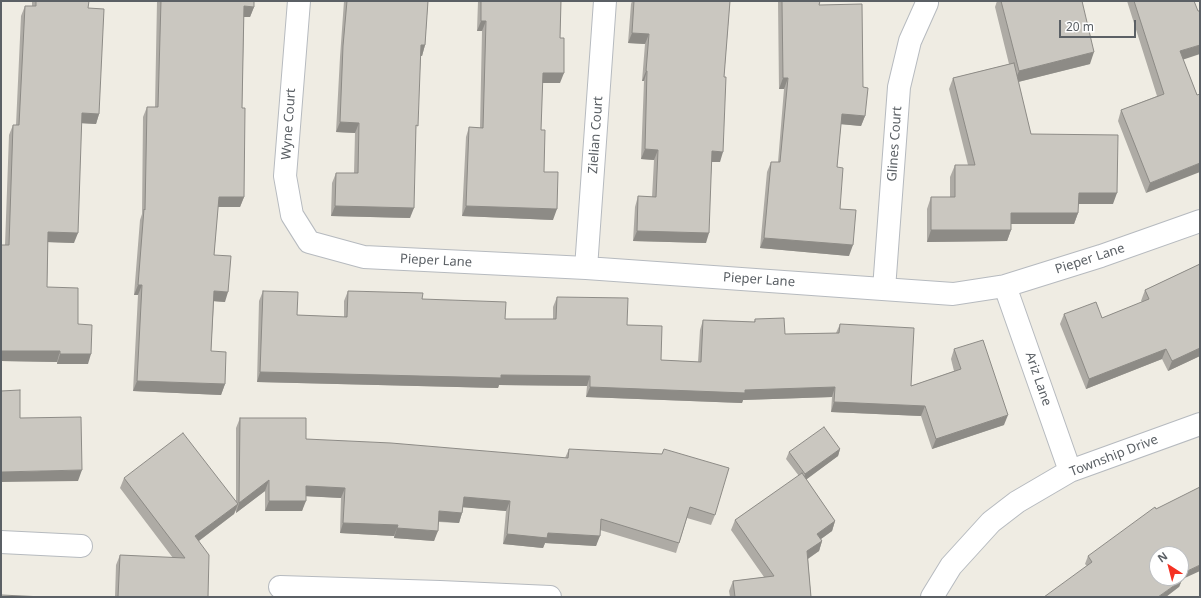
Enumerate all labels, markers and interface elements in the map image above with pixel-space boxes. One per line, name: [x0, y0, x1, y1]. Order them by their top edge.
scale bar: [1061, 12, 1138, 38]
text: 20 m: [1066, 18, 1094, 35]
street label: Wyne Court: [279, 88, 299, 160]
street label: Zielian Court: [586, 96, 606, 174]
street label: Glines Court: [885, 106, 905, 182]
street label: Pieper Lane: [1053, 240, 1127, 278]
street label: Pieper Lane: [400, 251, 472, 271]
street label: Pieper Lane: [722, 270, 796, 290]
street label: Ariz Lane: [1022, 350, 1054, 408]
street label: Township Drive: [1068, 432, 1160, 480]
north arrow: [1149, 546, 1189, 586]
text: N: [1154, 548, 1170, 565]

